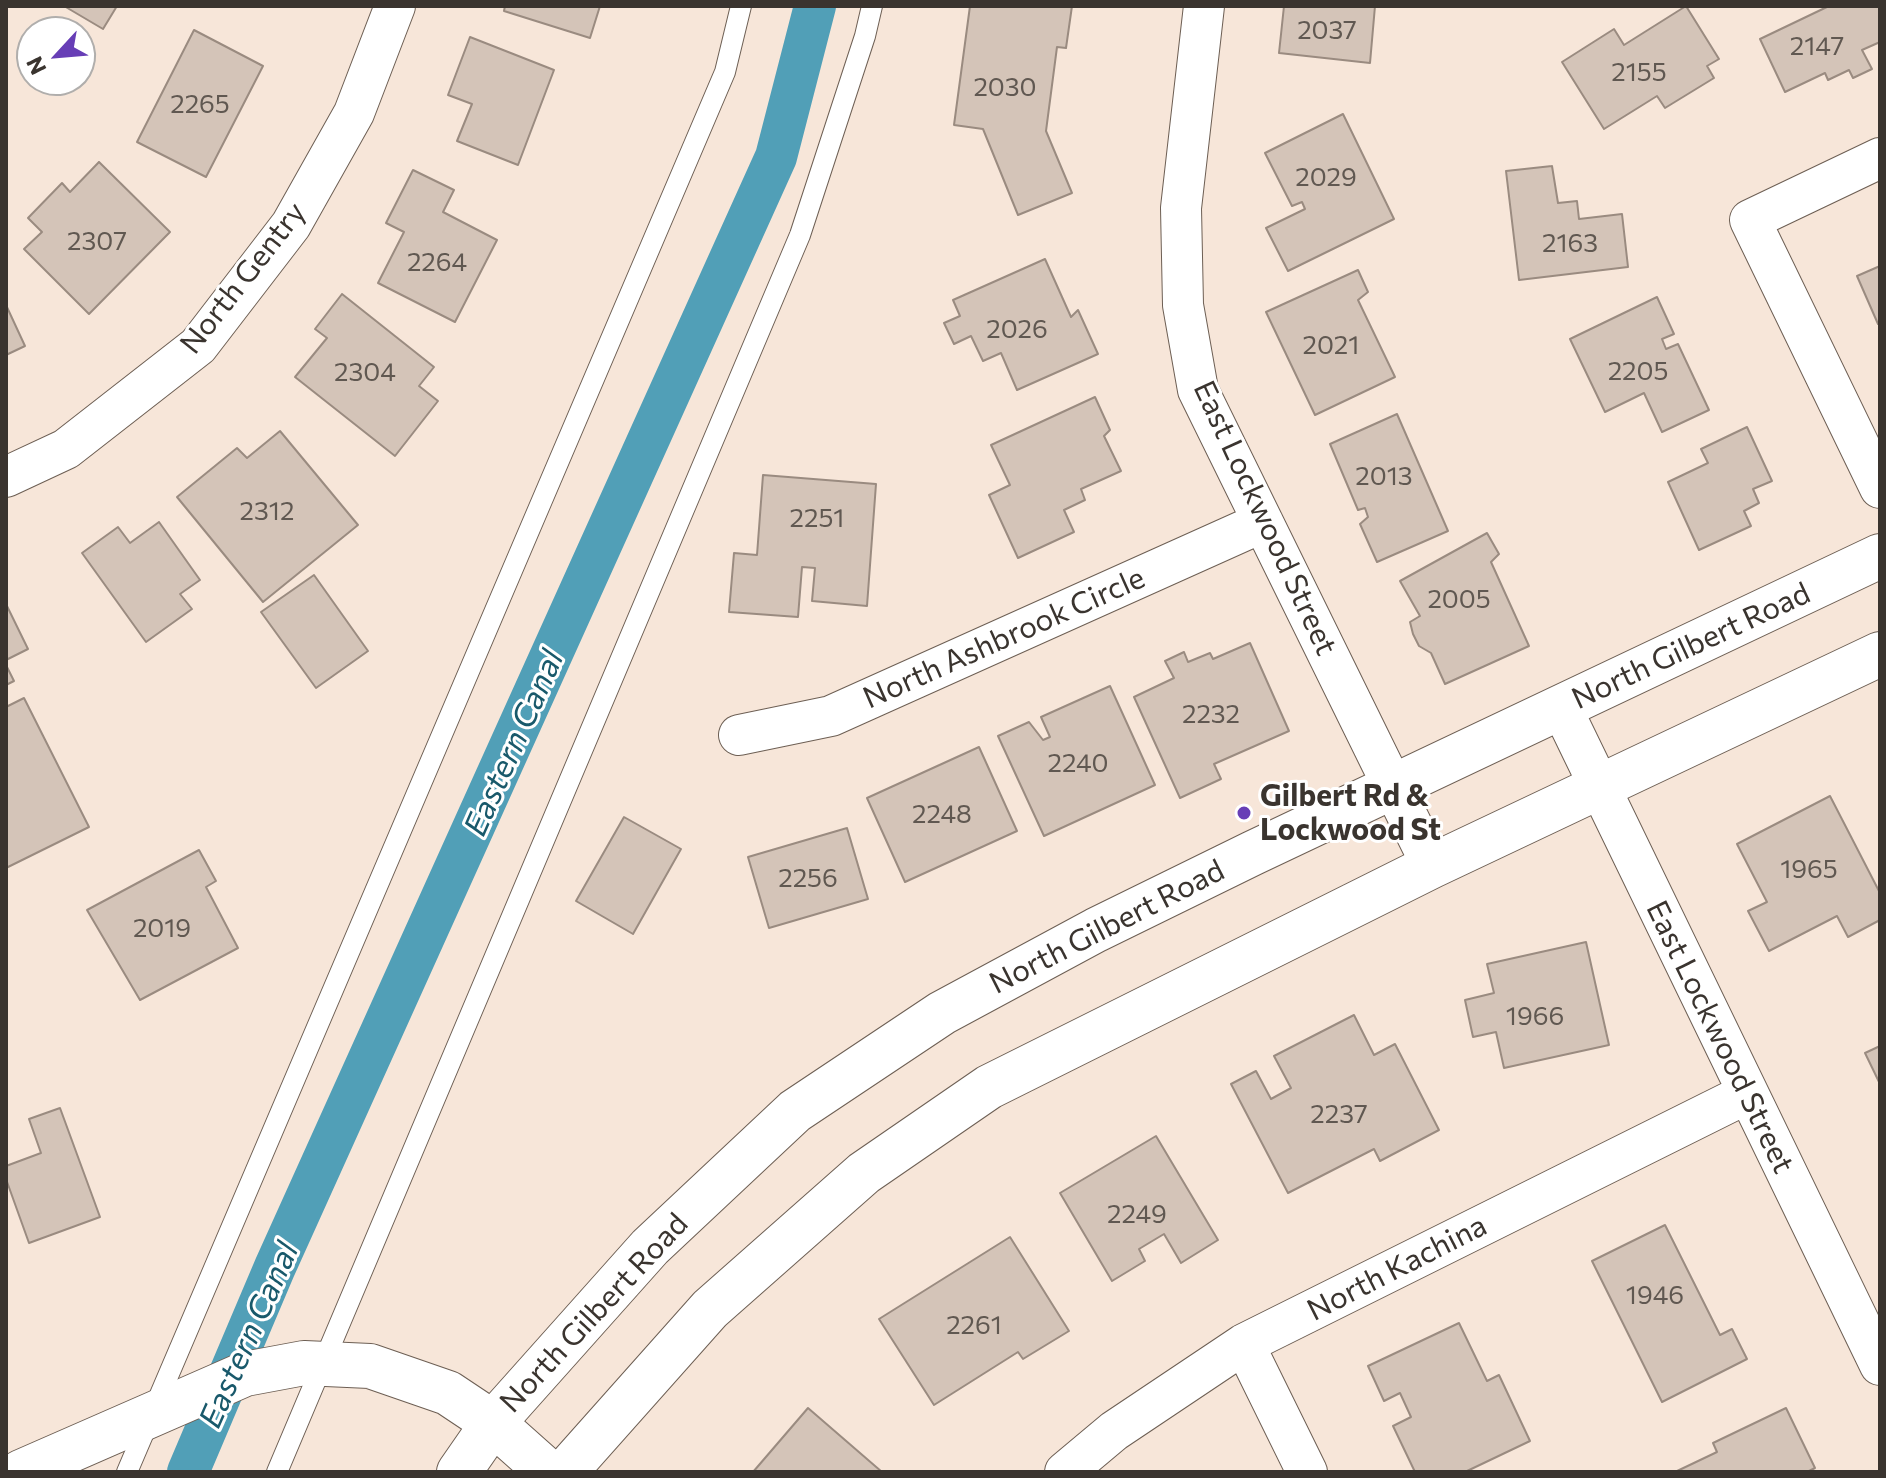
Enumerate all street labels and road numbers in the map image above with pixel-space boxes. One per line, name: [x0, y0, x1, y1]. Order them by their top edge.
street label: North Gentry: [173, 195, 313, 361]
street label: East Lockwood Street: [1186, 375, 1344, 661]
street label: North Ashbrook Circle: [858, 560, 1150, 716]
street label: North Gilbert Road: [1566, 575, 1816, 717]
street label: North Gilbert Road: [984, 852, 1230, 1002]
street label: East Lockwood Street: [1638, 895, 1802, 1179]
street label: North Gilbert Road: [493, 1206, 695, 1420]
street label: North Kachina: [1301, 1207, 1493, 1329]

